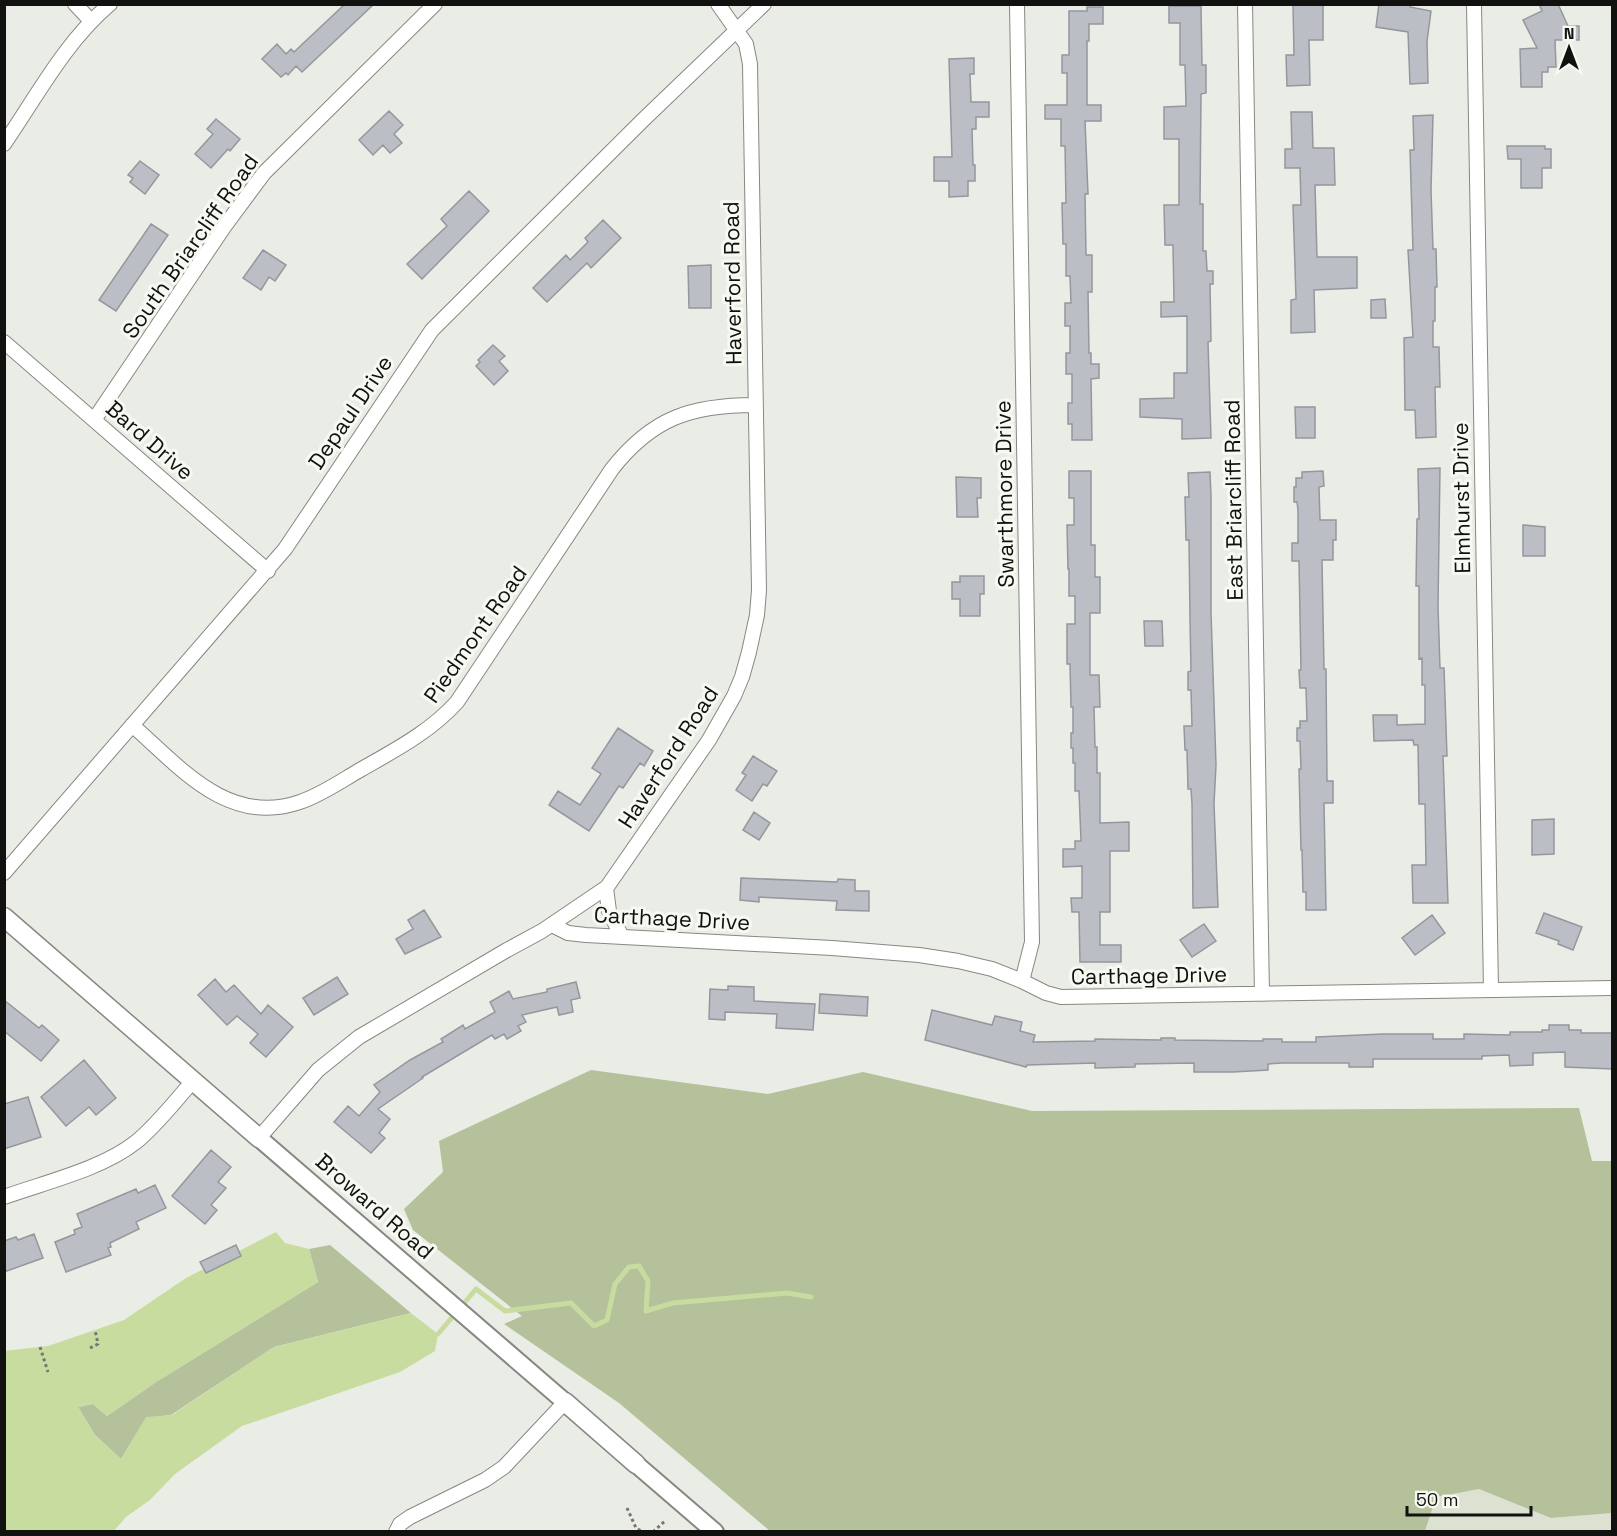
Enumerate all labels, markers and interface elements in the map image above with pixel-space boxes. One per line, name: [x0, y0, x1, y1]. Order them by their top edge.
north arrow: [1539, 18, 1599, 78]
text: N: [1564, 23, 1574, 44]
street label: South Briarcliff Road: [116, 148, 264, 344]
street label: Haverford Road: [717, 201, 747, 365]
street label: Depaul Drive: [302, 350, 398, 474]
street label: Bard Drive: [100, 394, 200, 486]
street label: East Briarcliff Road: [1217, 399, 1249, 601]
street label: Swarthmore Drive: [988, 400, 1020, 588]
street label: Elmhurst Drive: [1446, 422, 1476, 574]
street label: Piedmont Road: [417, 560, 533, 708]
street label: Haverford Road: [612, 681, 724, 833]
street label: Carthage Drive: [593, 900, 751, 936]
street label: Carthage Drive: [1070, 960, 1228, 990]
street label: Broward Road: [310, 1147, 440, 1265]
scale bar: [1407, 1479, 1532, 1517]
text: 50 m: [1416, 1488, 1458, 1511]

